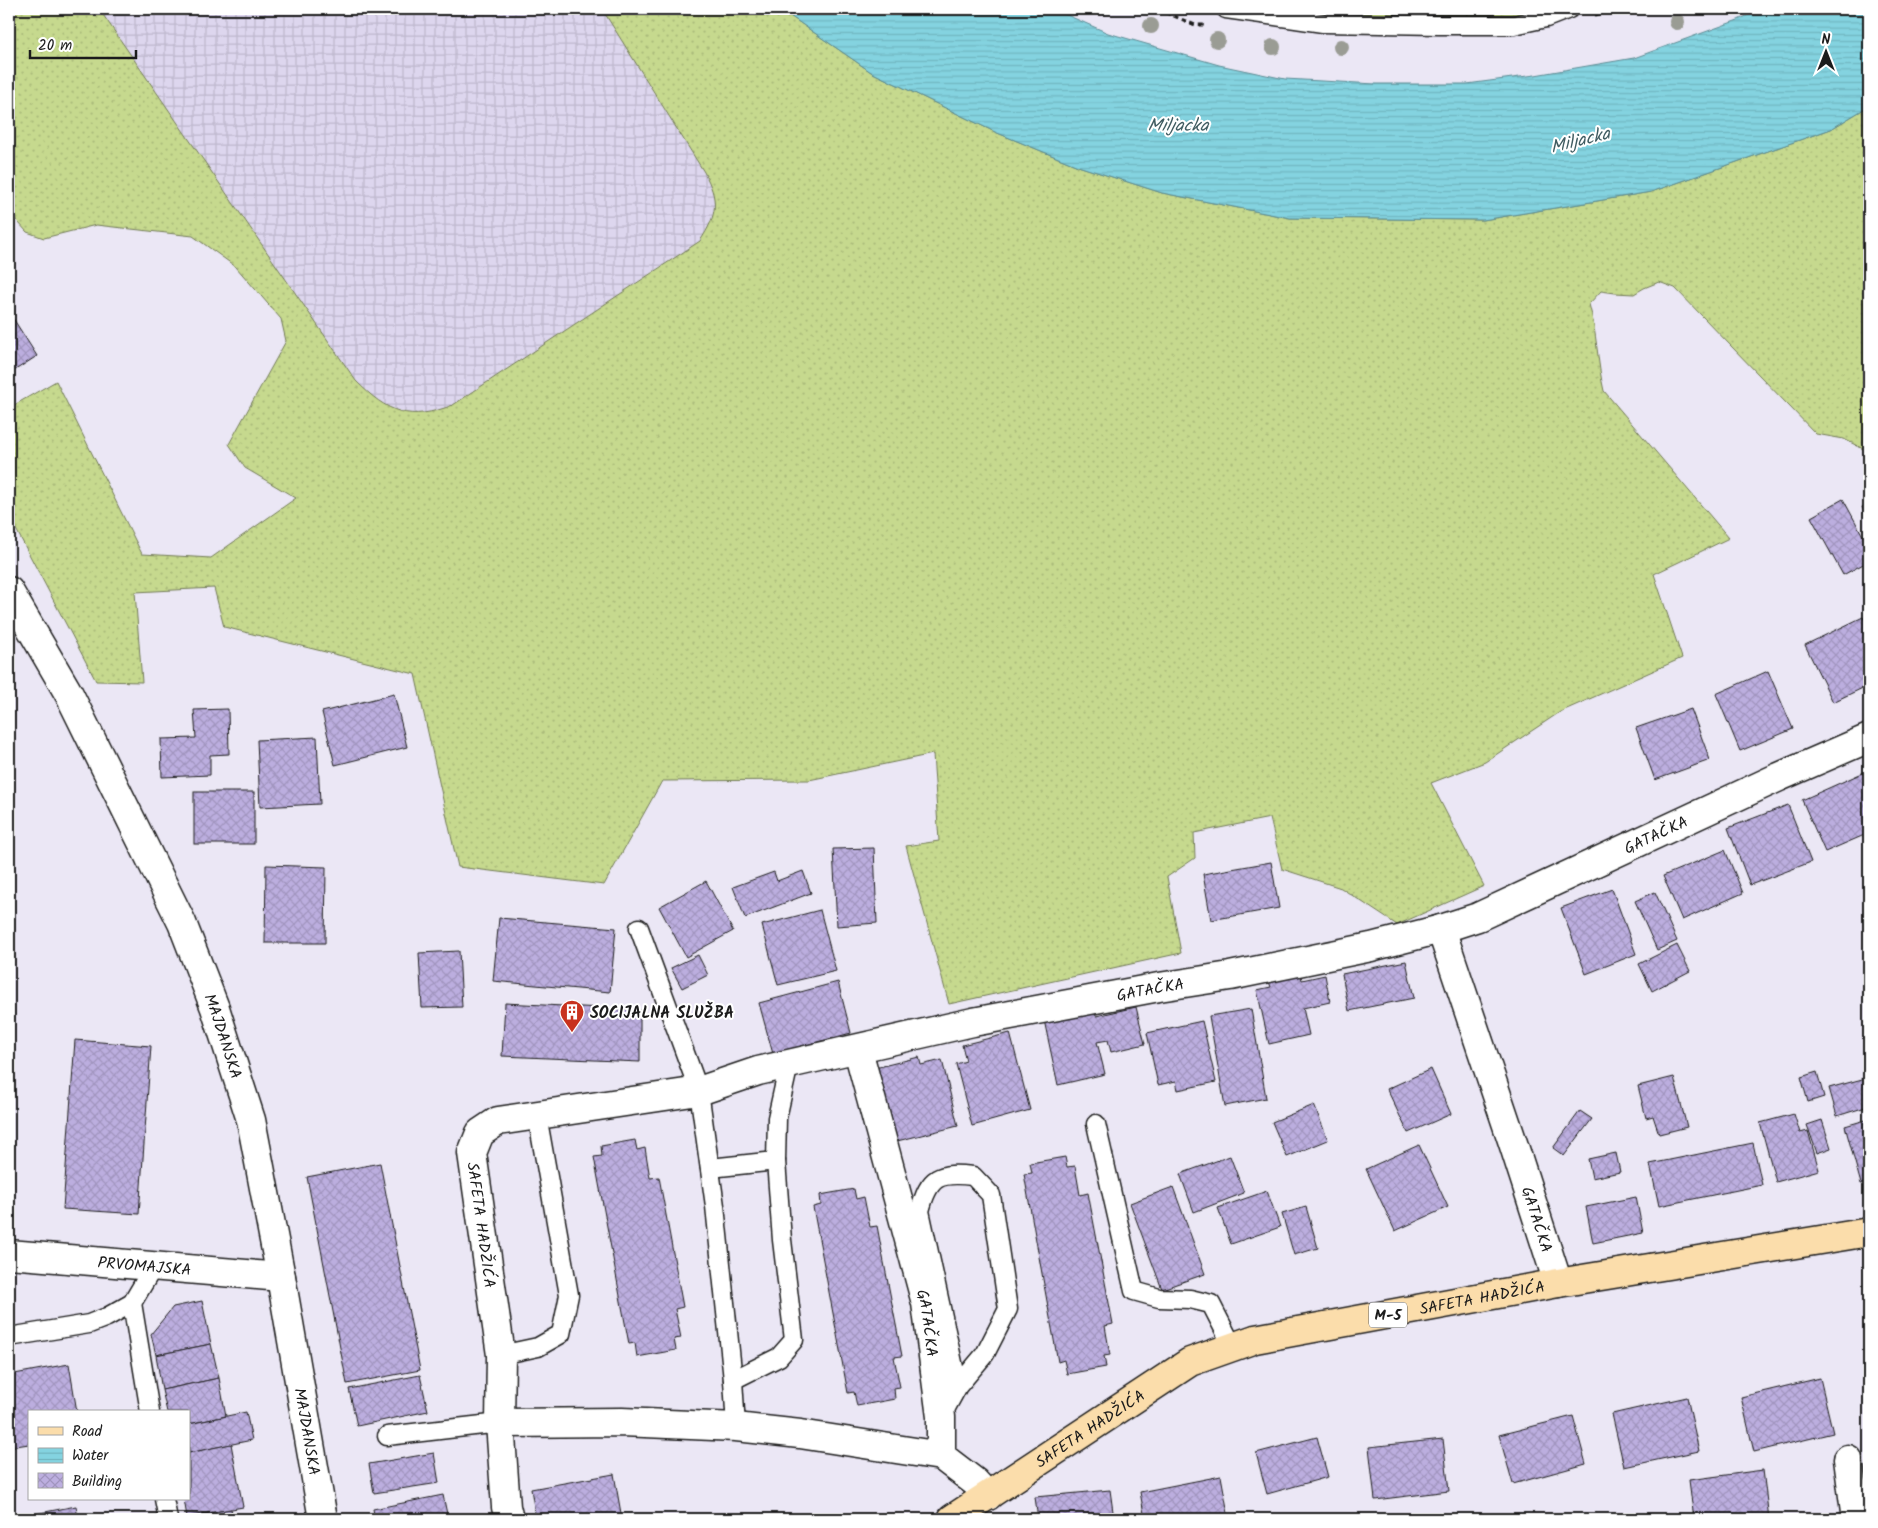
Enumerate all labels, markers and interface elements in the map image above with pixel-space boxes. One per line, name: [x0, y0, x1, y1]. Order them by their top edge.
scale bar: [30, 28, 136, 60]
north arrow: [1800, 28, 1850, 78]
text: N: [1822, 29, 1831, 51]
text: 20 m: [38, 34, 72, 58]
water label: Miljacka: [1148, 112, 1210, 141]
water label: Miljacka: [1547, 120, 1615, 163]
street label: GATAČKA: [1620, 810, 1693, 861]
street label: GATAČKA: [1115, 972, 1186, 1009]
street label: MAJDANSKA: [197, 990, 248, 1083]
building icon: SOCIJALNA SLUŽBA: [559, 999, 585, 1033]
place label: SOCIJALNA SLUŽBA: [590, 1001, 734, 1026]
street label: SAFETA HADŽIĆA: [459, 1161, 502, 1290]
street label: GATAČKA: [1514, 1184, 1559, 1256]
street label: PRVOMAJSKA: [97, 1251, 193, 1283]
street label: SAFETA HADŽIĆA: [1418, 1275, 1547, 1322]
street label: GATAČKA: [909, 1287, 944, 1359]
road number: M-5: [1369, 1302, 1407, 1328]
street label: SAFETA HADŽIĆA: [1031, 1384, 1151, 1475]
street label: MAJDANSKA: [286, 1386, 326, 1478]
legend: [28, 1410, 190, 1500]
text: Road: [72, 1420, 103, 1444]
text: Water: [72, 1444, 109, 1468]
text: Building: [72, 1470, 122, 1494]

